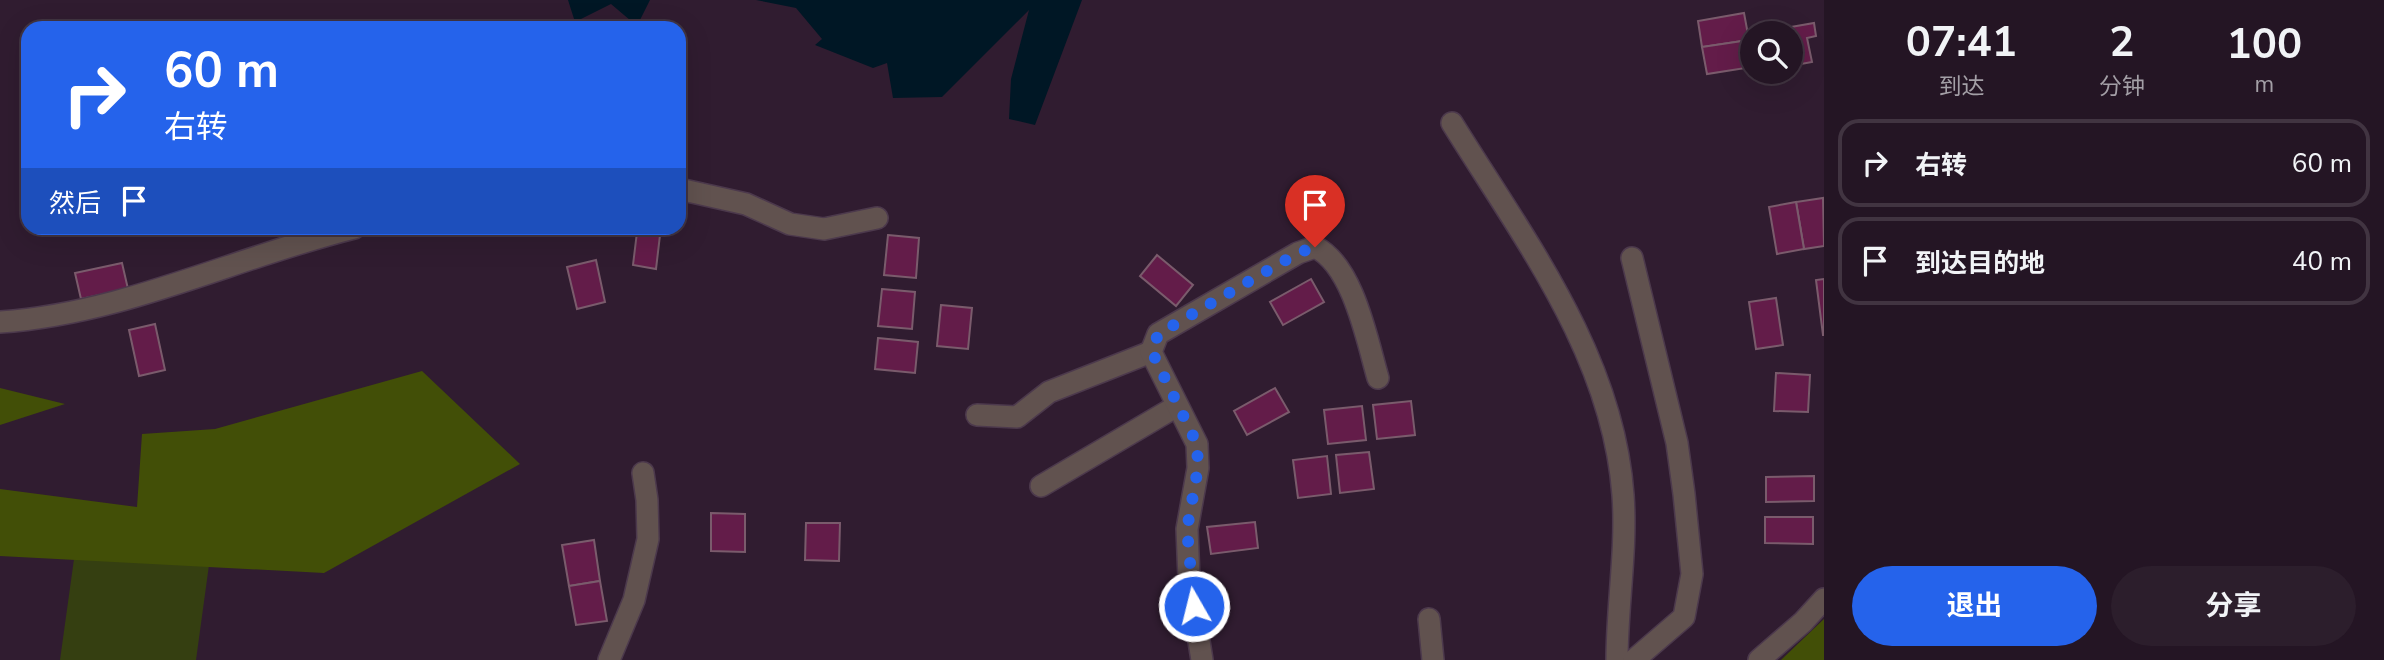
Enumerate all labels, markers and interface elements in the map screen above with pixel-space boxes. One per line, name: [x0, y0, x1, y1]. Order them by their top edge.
text: 07:41: [1906, 14, 2017, 71]
text: 2: [2109, 14, 2134, 71]
text: 100: [2227, 16, 2302, 73]
map controls: [1740, 21, 1803, 84]
button: search: [1740, 21, 1803, 84]
text: 60 m: [164, 37, 279, 104]
icon: right: [49, 49, 140, 140]
text: m: [2255, 69, 2274, 100]
text: 到达: [1938, 71, 1984, 102]
text: 分钟: [2099, 71, 2145, 102]
text: 右转: [164, 106, 228, 149]
icon: right: [1856, 144, 1894, 182]
text: 60 m: [2292, 146, 2352, 181]
text: 右转: [1915, 148, 1967, 183]
pin: [1285, 175, 1345, 247]
icon: arrive: [115, 182, 153, 220]
text: 然后: [49, 186, 101, 221]
icon: arrive: [1296, 186, 1334, 224]
icon: arrive: [1856, 242, 1894, 280]
text: 40 m: [2292, 244, 2352, 279]
text: 到达目的地: [1915, 246, 2045, 281]
button: 退出: [1852, 566, 2097, 646]
button: 分享: [2111, 566, 2356, 646]
position arrow: [1157, 569, 1231, 643]

